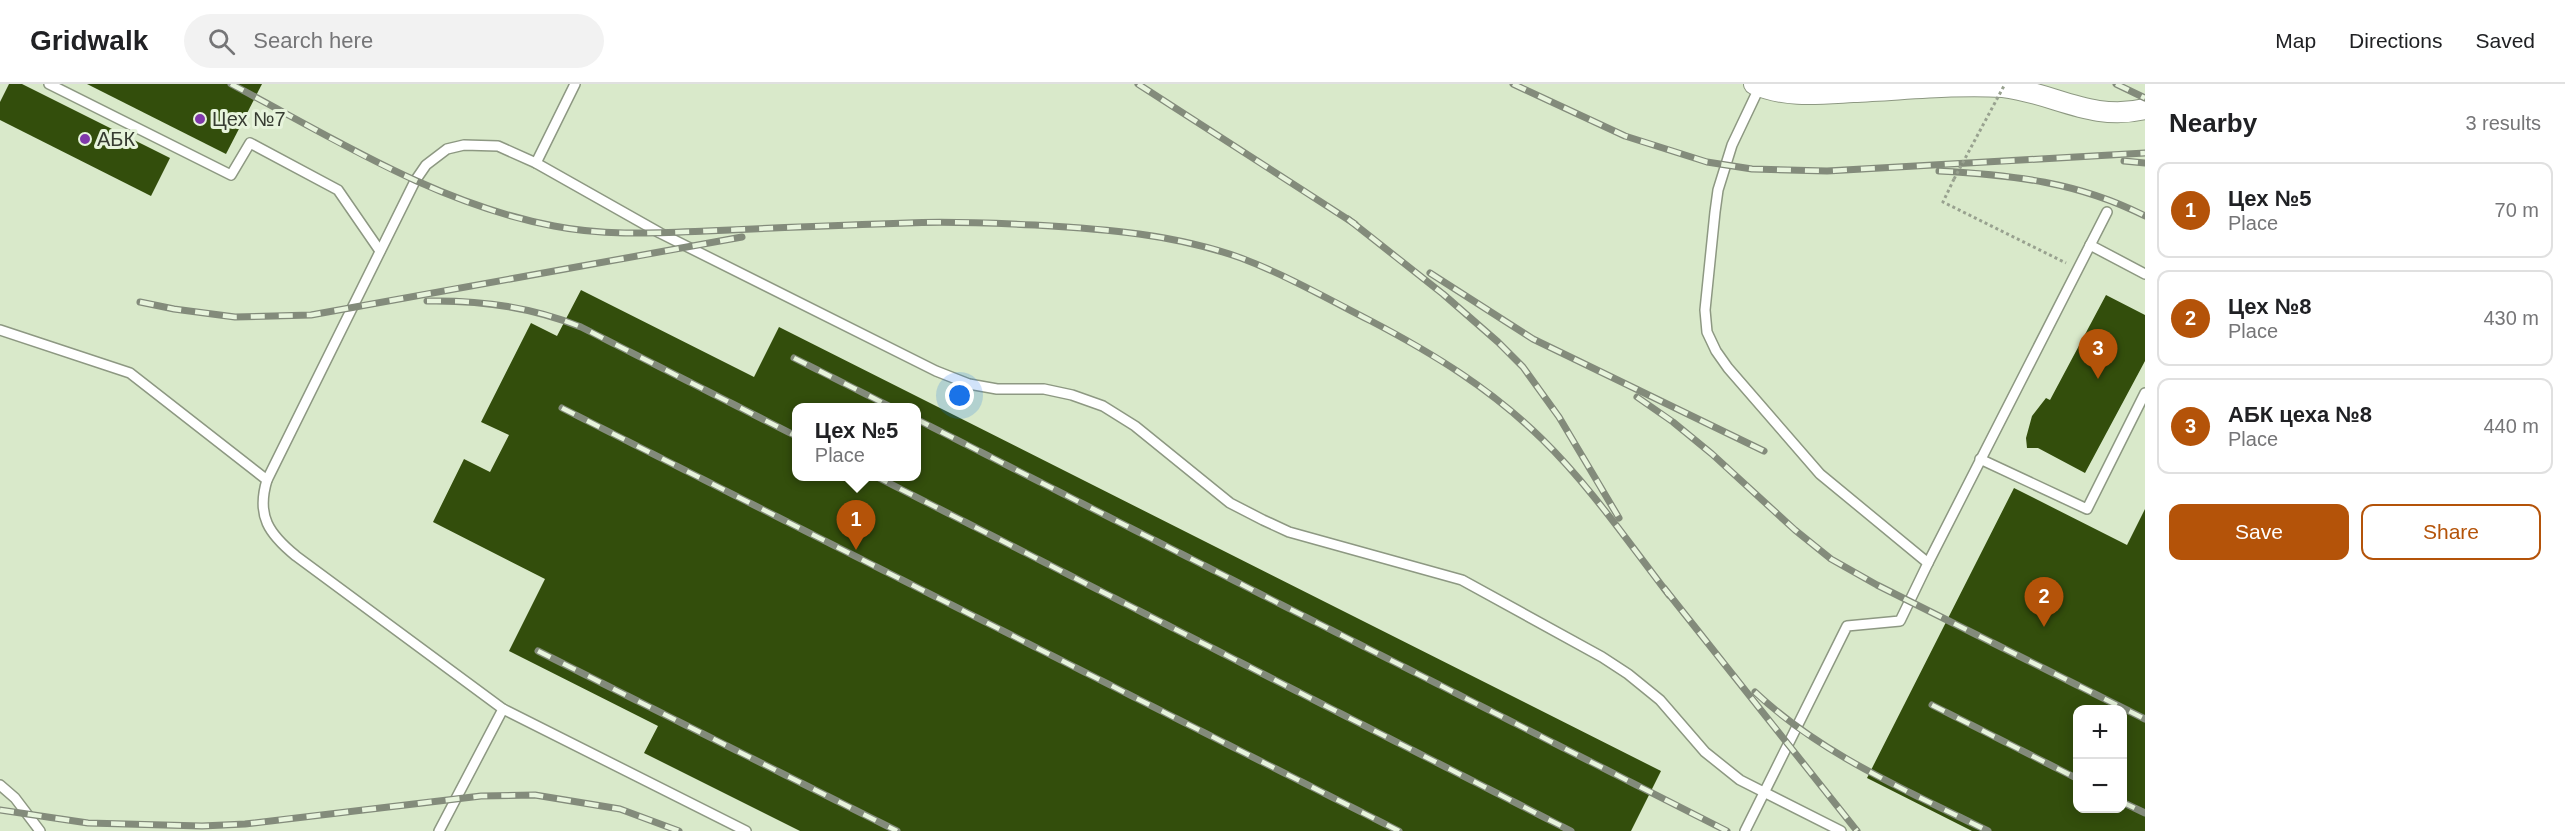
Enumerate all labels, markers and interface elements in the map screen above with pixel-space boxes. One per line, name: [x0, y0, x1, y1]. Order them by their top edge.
search box: [184, 14, 604, 68]
text: Gridwalk: [30, 25, 148, 56]
icon: search: [205, 25, 238, 58]
text: Search here: [253, 28, 373, 53]
text: Map: [2275, 29, 2316, 52]
text: Directions: [2349, 29, 2442, 52]
text: Saved: [2475, 29, 2535, 52]
place label: Цех №7: [212, 108, 286, 130]
text: Nearby: [2169, 108, 2257, 138]
marker: Цех №7: [193, 112, 207, 126]
text: 3 results: [2465, 112, 2541, 134]
place label: АБК: [97, 128, 135, 150]
marker: АБК: [78, 132, 92, 146]
text: Цех №5: [2228, 186, 2311, 211]
text: 1: [2185, 199, 2196, 221]
text: 70 m: [2495, 199, 2539, 221]
text: Place: [2228, 212, 2278, 234]
text: Цех №8: [2228, 294, 2311, 319]
text: 2: [2185, 307, 2196, 329]
text: 430 m: [2483, 307, 2539, 329]
text: Place: [2228, 320, 2278, 342]
pin: 3: [2078, 330, 2118, 379]
your location: [945, 381, 974, 410]
text: АБК цеха №8: [2228, 402, 2372, 427]
popup: [792, 403, 921, 481]
text: 3: [2185, 415, 2196, 437]
text: 440 m: [2483, 415, 2539, 437]
text: Цех №5: [815, 418, 898, 443]
text: Place: [2228, 428, 2278, 450]
text: Place: [815, 444, 865, 466]
pin: 1: [836, 500, 876, 550]
button: Save: [2169, 504, 2349, 560]
button: Share: [2361, 504, 2541, 560]
pin: 2: [2024, 578, 2064, 627]
map controls: [2073, 705, 2127, 813]
button: +: [2073, 705, 2127, 759]
button: −: [2073, 759, 2127, 813]

